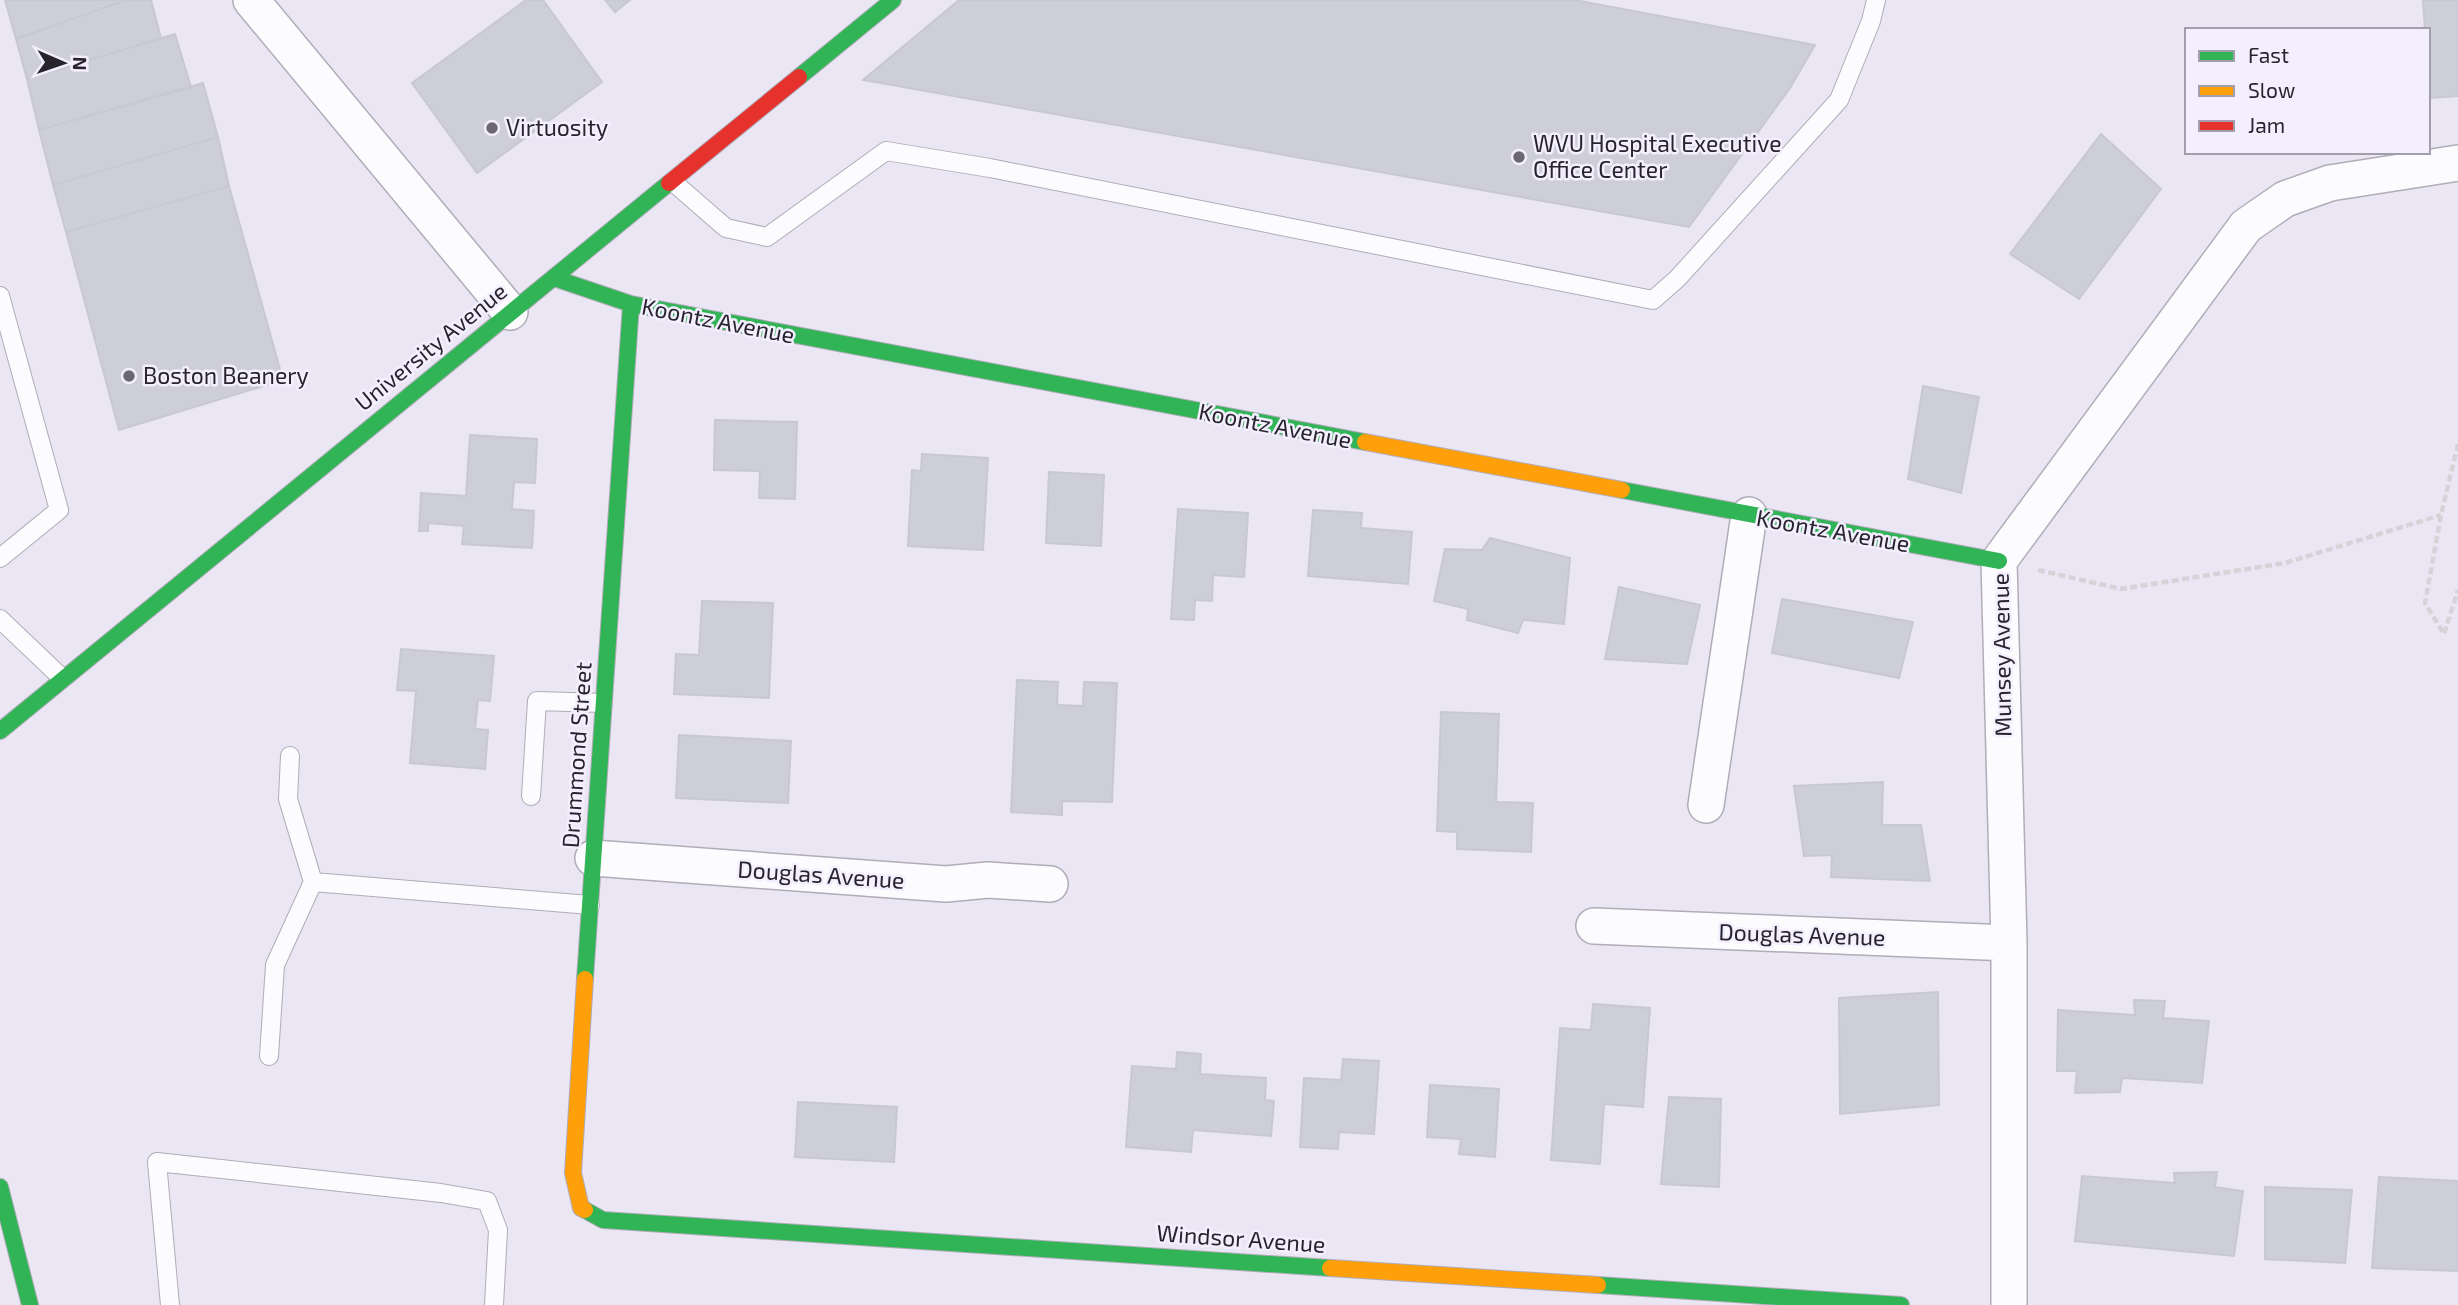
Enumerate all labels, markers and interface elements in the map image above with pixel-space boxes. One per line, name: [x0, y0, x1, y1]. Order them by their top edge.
north arrow: [28, 28, 98, 98]
legend: [2185, 28, 2430, 154]
text: Fast: [2248, 42, 2289, 67]
text: N: [69, 56, 92, 71]
text: Slow: [2248, 77, 2295, 102]
text: Jam: [2248, 112, 2285, 137]
place label: Virtuosity: [506, 113, 608, 141]
marker: Virtuosity: [484, 120, 500, 136]
place label: WVU Hospital Executive Office Center: [1533, 129, 1782, 183]
marker: WVU Hospital Executive Office Center: [1511, 149, 1527, 165]
street label: University Avenue: [349, 276, 512, 416]
street label: Koontz Avenue: [639, 291, 797, 349]
place label: Boston Beanery: [143, 361, 309, 389]
marker: Boston Beanery: [121, 368, 137, 384]
street label: Koontz Avenue: [1196, 396, 1354, 454]
street label: Koontz Avenue: [1754, 503, 1912, 557]
street label: Munsey Avenue: [1986, 573, 2016, 737]
street label: Drummond Street: [556, 661, 596, 849]
street label: Douglas Avenue: [737, 854, 905, 894]
street label: Douglas Avenue: [1718, 917, 1886, 951]
street label: Windsor Avenue: [1156, 1218, 1326, 1258]

